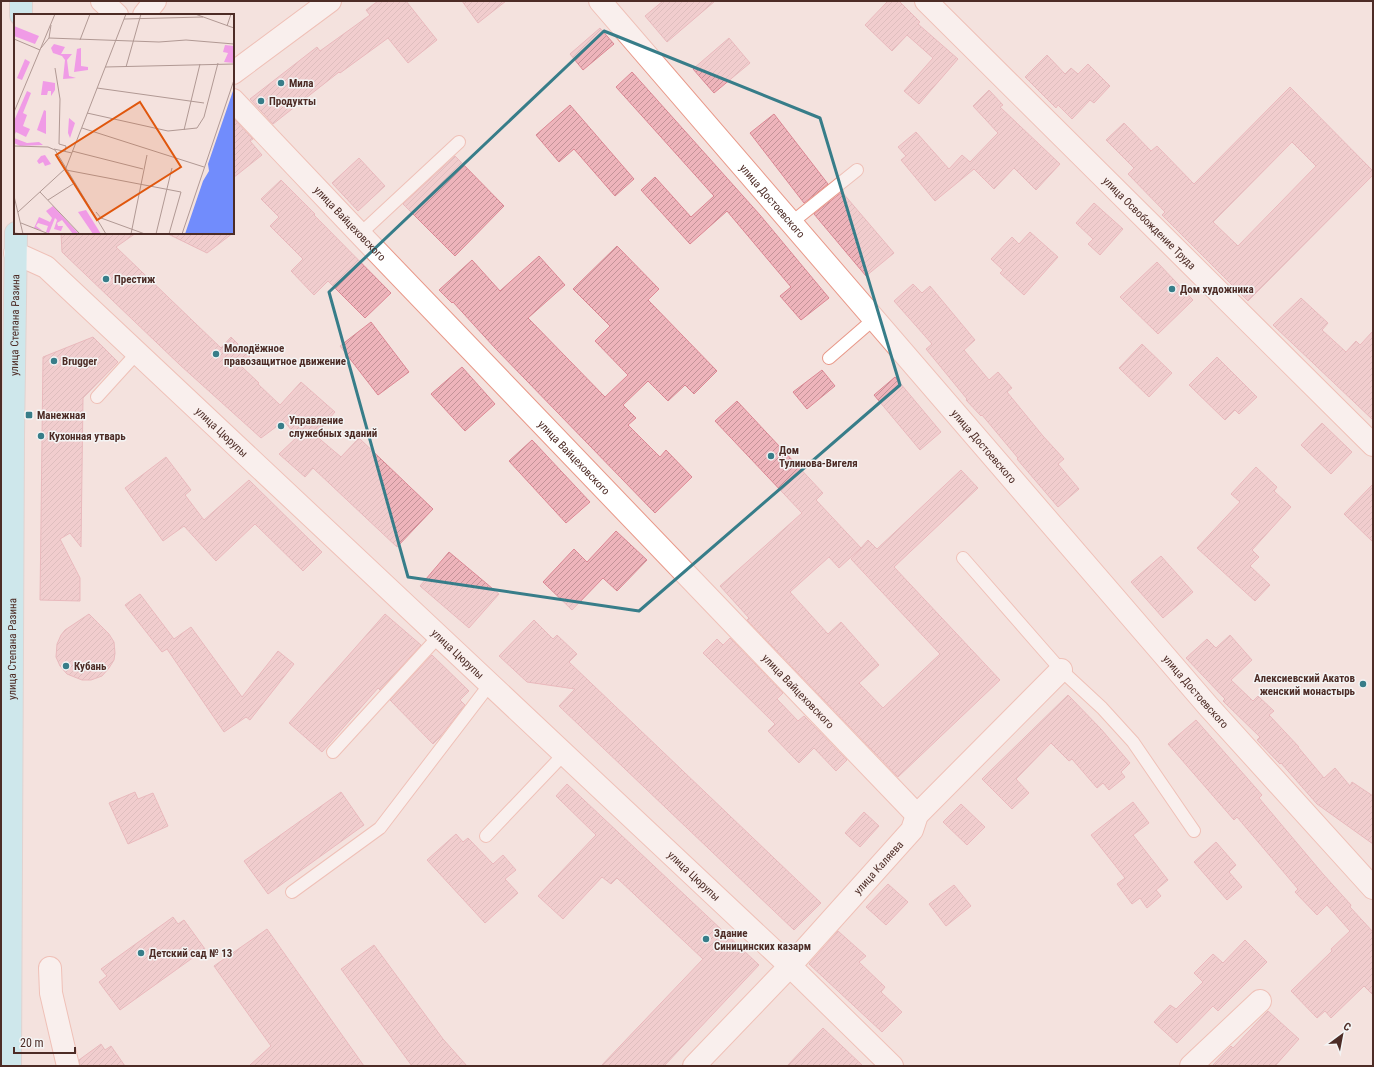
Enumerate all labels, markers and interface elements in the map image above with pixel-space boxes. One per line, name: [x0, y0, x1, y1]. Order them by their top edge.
inset map: [14, 14, 234, 234]
place label: Мила: [289, 77, 314, 90]
marker: Мила: [276, 78, 286, 88]
place label: Продукты: [269, 95, 316, 108]
marker: Продукты: [256, 96, 266, 106]
street label: улица Достоевского: [737, 162, 808, 241]
street label: улица Освобождение Труда: [1100, 174, 1198, 272]
street label: улица Вайцеховского: [311, 184, 389, 264]
place label: Престиж: [114, 273, 156, 286]
street label: улица Степана Разина: [8, 274, 22, 376]
marker: Престиж: [101, 274, 111, 284]
place label: Дом художника: [1180, 283, 1254, 296]
marker: Дом художника: [1167, 284, 1177, 294]
place label: Молодёжное правозащитное движение: [224, 342, 346, 368]
marker: Молодёжное правозащитное движение: [211, 349, 221, 359]
place label: Brugger: [62, 355, 98, 368]
marker: Brugger: [49, 356, 59, 366]
street label: улица Цюрупы: [192, 405, 250, 460]
street label: улица Достоевского: [948, 407, 1019, 486]
place label: Манежная: [37, 409, 86, 422]
marker: Манежная: [24, 410, 34, 420]
place label: Управление служебных зданий: [289, 414, 377, 440]
street label: улица Вайцеховского: [535, 418, 613, 498]
marker: Управление служебных зданий: [276, 421, 286, 431]
place label: Кухонная утварь: [49, 430, 126, 443]
marker: Кухонная утварь: [36, 431, 46, 441]
place label: Дом Тулинова-Вигеля: [779, 444, 858, 470]
marker: Дом Тулинова-Вигеля: [766, 451, 776, 461]
street label: улица Степана Разина: [6, 598, 19, 700]
street label: улица Цюрупы: [429, 627, 486, 682]
street label: улица Вайцеховского: [759, 652, 837, 732]
street label: улица Достоевского: [1160, 652, 1231, 731]
place label: Кубань: [74, 660, 107, 673]
marker: Кубань: [61, 661, 71, 671]
place label: Алексиевский Акатов женский монастырь: [1254, 672, 1356, 698]
marker: Алексиевский Акатов женский монастырь: [1358, 679, 1368, 689]
street label: улица Каляева: [851, 838, 906, 897]
street label: улица Цюрупы: [665, 848, 722, 904]
place label: Здание Синицинских казарм: [714, 927, 811, 953]
marker: Здание Синицинских казарм: [701, 934, 711, 944]
place label: Детский сад № 13: [149, 947, 233, 960]
marker: Детский сад № 13: [136, 948, 146, 958]
north arrow: [1322, 1015, 1362, 1055]
text: С: [1341, 1020, 1353, 1034]
scale bar: [14, 1029, 75, 1055]
text: 20 m: [20, 1036, 44, 1050]

